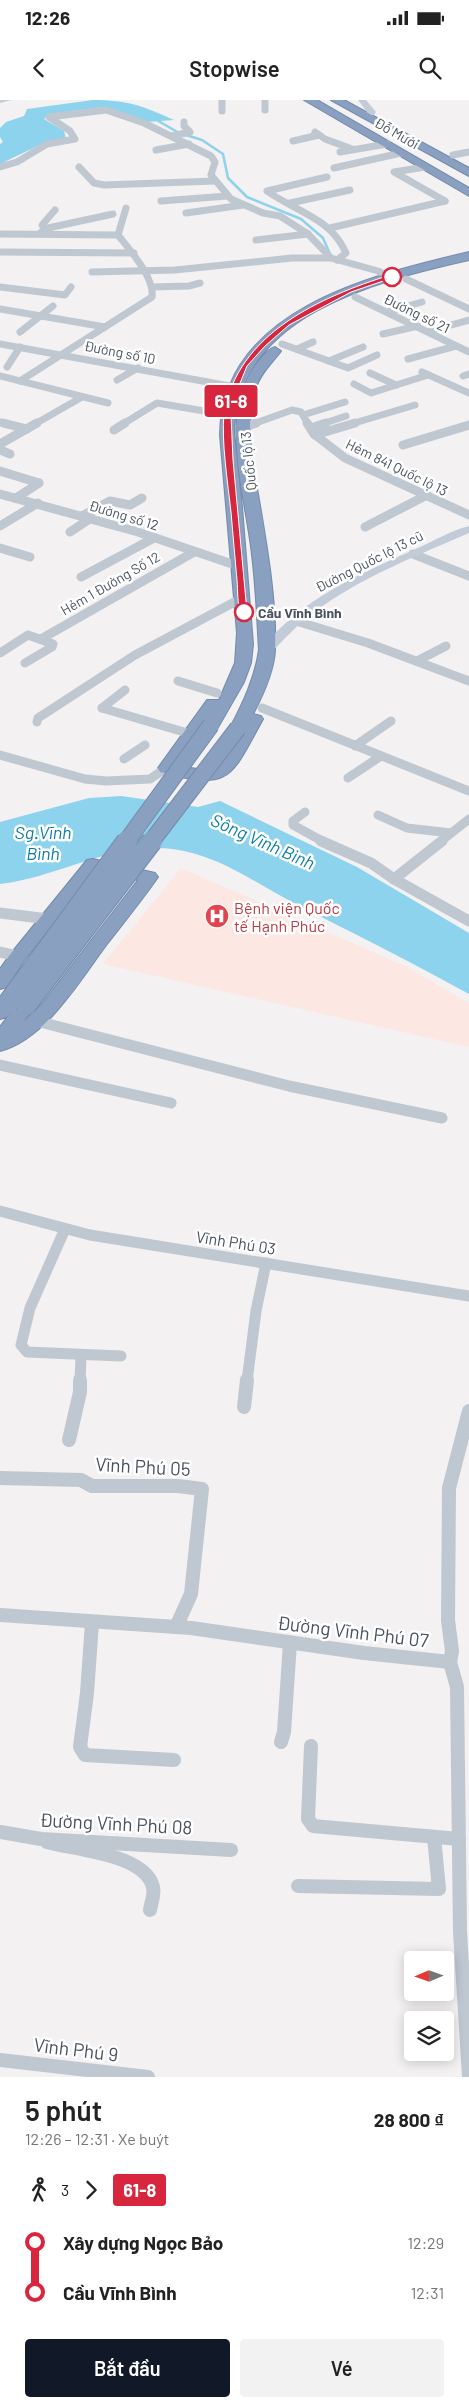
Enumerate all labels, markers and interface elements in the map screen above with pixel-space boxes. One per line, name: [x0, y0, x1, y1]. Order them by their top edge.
text: 12:26: [25, 6, 70, 29]
icon: back: [25, 54, 53, 82]
icon: search: [416, 54, 444, 82]
text: Stopwise: [189, 55, 280, 81]
street label: Đỗ Mười: [372, 114, 422, 152]
unlabelled marker: [382, 267, 402, 287]
street label: Đường số 21: [381, 290, 453, 336]
street label: Đường số 10: [83, 337, 157, 367]
line badge: 61-8: [196, 385, 266, 417]
text: 61-8: [214, 390, 248, 412]
street label: Quốc lộ 13: [236, 431, 260, 491]
street label: Hẻm 841 Quốc lộ 13: [343, 435, 451, 499]
street label: Đường số 12: [87, 496, 161, 534]
street label: Đường Quốc lộ 13 cũ: [312, 526, 426, 596]
street label: Hẻm 1 Đường Số 12: [57, 548, 163, 618]
marker: Cầu Vĩnh Bình: [234, 602, 254, 622]
place label: Cầu Vĩnh Bình: [258, 604, 342, 621]
water label: Sông Vĩnh Bình: [208, 808, 318, 874]
water label: Sg.Vĩnh Bình: [15, 821, 71, 864]
place label: Bệnh viện Quốc tế Hạnh Phúc: [234, 898, 340, 935]
hospital icon: Bệnh viện Quốc tế Hạnh Phúc: [204, 903, 230, 929]
street label: Vĩnh Phú 03: [195, 1226, 277, 1258]
street label: Vĩnh Phú 05: [95, 1452, 191, 1480]
street label: Đường Vĩnh Phú 07: [276, 1610, 430, 1652]
street label: Đường Vĩnh Phú 08: [39, 1808, 193, 1838]
north arrow: [404, 1951, 454, 2001]
map controls: [404, 1951, 454, 2061]
button: layers: [404, 2011, 454, 2061]
street label: Vĩnh Phú 9: [32, 2032, 120, 2066]
text: 5 phút: [25, 2093, 102, 2127]
text: 28 800 ₫: [374, 2108, 444, 2131]
text: 12:26 – 12:31 · Xe buýt: [25, 2129, 169, 2148]
icon: walk: [25, 2176, 53, 2204]
icon: forward: [77, 2176, 105, 2204]
text: 61-8: [123, 2179, 156, 2201]
text: 3: [61, 2180, 69, 2199]
text: Xây dựng Ngọc Bảo: [63, 2231, 223, 2254]
text: 12:29: [407, 2233, 444, 2252]
text: Cầu Vĩnh Bình: [63, 2281, 177, 2304]
text: 12:31: [411, 2283, 444, 2302]
button: Bắt đầu: [25, 2339, 230, 2397]
button: Vé: [240, 2339, 444, 2397]

